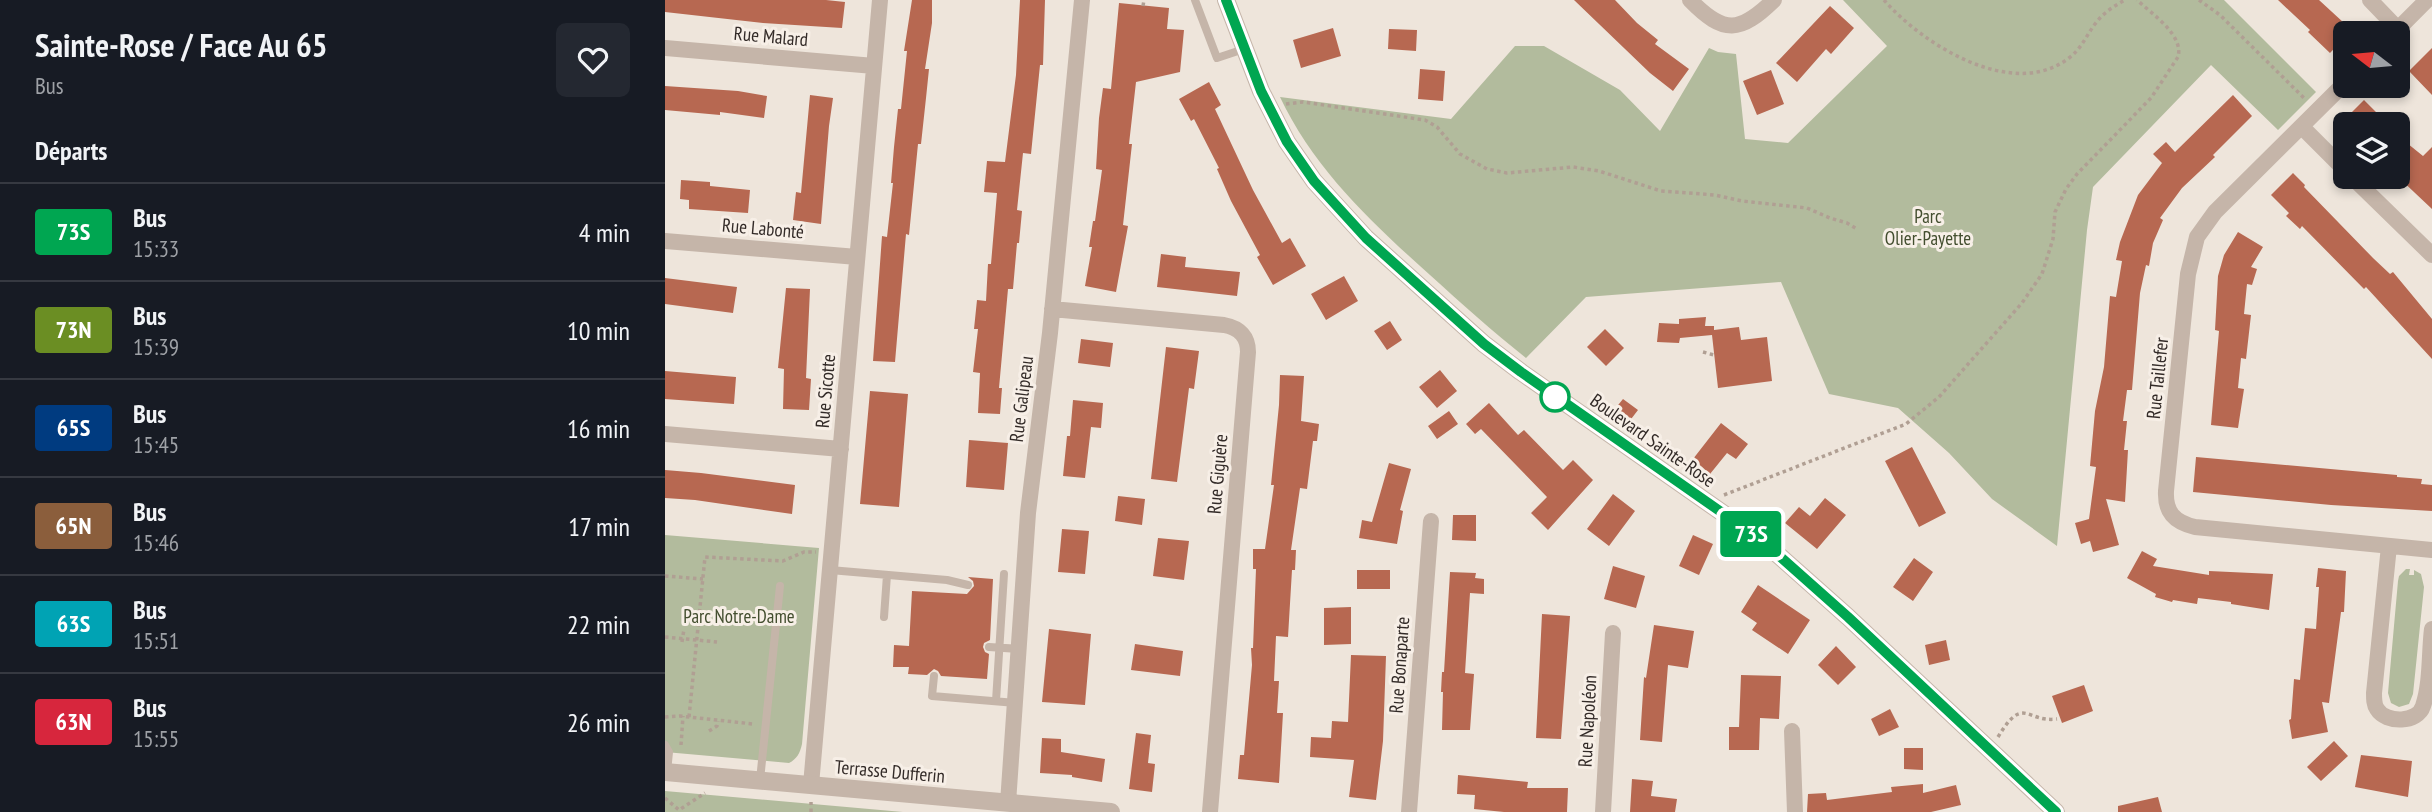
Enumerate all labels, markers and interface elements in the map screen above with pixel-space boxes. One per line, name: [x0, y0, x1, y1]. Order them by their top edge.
street label: Rue Malard: [733, 21, 809, 51]
north arrow: [2333, 21, 2410, 98]
map controls: [2333, 21, 2410, 189]
text: Sainte-Rose / Face Au 65: [35, 23, 328, 66]
button: heart: [556, 23, 630, 97]
text: Bus: [35, 71, 64, 100]
button: layers: [2333, 112, 2410, 189]
text: Départs: [35, 134, 107, 167]
text: Bus: [133, 201, 166, 234]
park label: Parc Olier-Payette: [1885, 204, 1971, 250]
street label: Rue Labonté: [721, 212, 805, 244]
text: 73S: [57, 216, 90, 247]
text: 4 min: [579, 216, 630, 249]
text: 15:33: [133, 234, 179, 263]
text: Bus: [133, 299, 166, 332]
text: 73N: [56, 314, 91, 345]
text: 10 min: [567, 314, 630, 347]
text: 15:39: [133, 332, 179, 361]
street label: Rue Taillefer: [2141, 335, 2173, 420]
street label: Rue Sicotte: [810, 353, 840, 429]
street label: Rue Galipeau: [1004, 355, 1038, 443]
unlabelled marker: [1540, 382, 1570, 412]
street label: Boulevard Sainte-Rose: [1586, 388, 1720, 492]
text: Bus: [133, 397, 166, 430]
text: 65S: [57, 412, 90, 443]
text: 16 min: [567, 412, 630, 445]
text: 15:45: [133, 430, 179, 459]
street label: Rue Giguère: [1202, 433, 1232, 515]
text: Bus: [133, 495, 166, 528]
text: 65N: [56, 510, 91, 541]
text: 17 min: [568, 510, 630, 543]
line badge: 73S: [1711, 511, 1791, 557]
text: 73S: [1734, 518, 1768, 549]
text: 15:46: [133, 528, 179, 557]
text: Bus: [133, 593, 166, 626]
park label: Parc Notre-Dame: [683, 604, 795, 628]
text: 63S: [57, 608, 90, 639]
text: 22 min: [567, 608, 630, 641]
street label: Rue Bonaparte: [1384, 616, 1414, 714]
text: 15:51: [133, 626, 179, 655]
street label: Rue Napoléon: [1573, 674, 1601, 768]
text: Bus: [133, 691, 166, 724]
text: 63N: [56, 706, 91, 737]
text: 26 min: [567, 706, 630, 739]
text: 15:55: [133, 724, 179, 753]
street label: Terrasse Dufferin: [834, 754, 946, 788]

